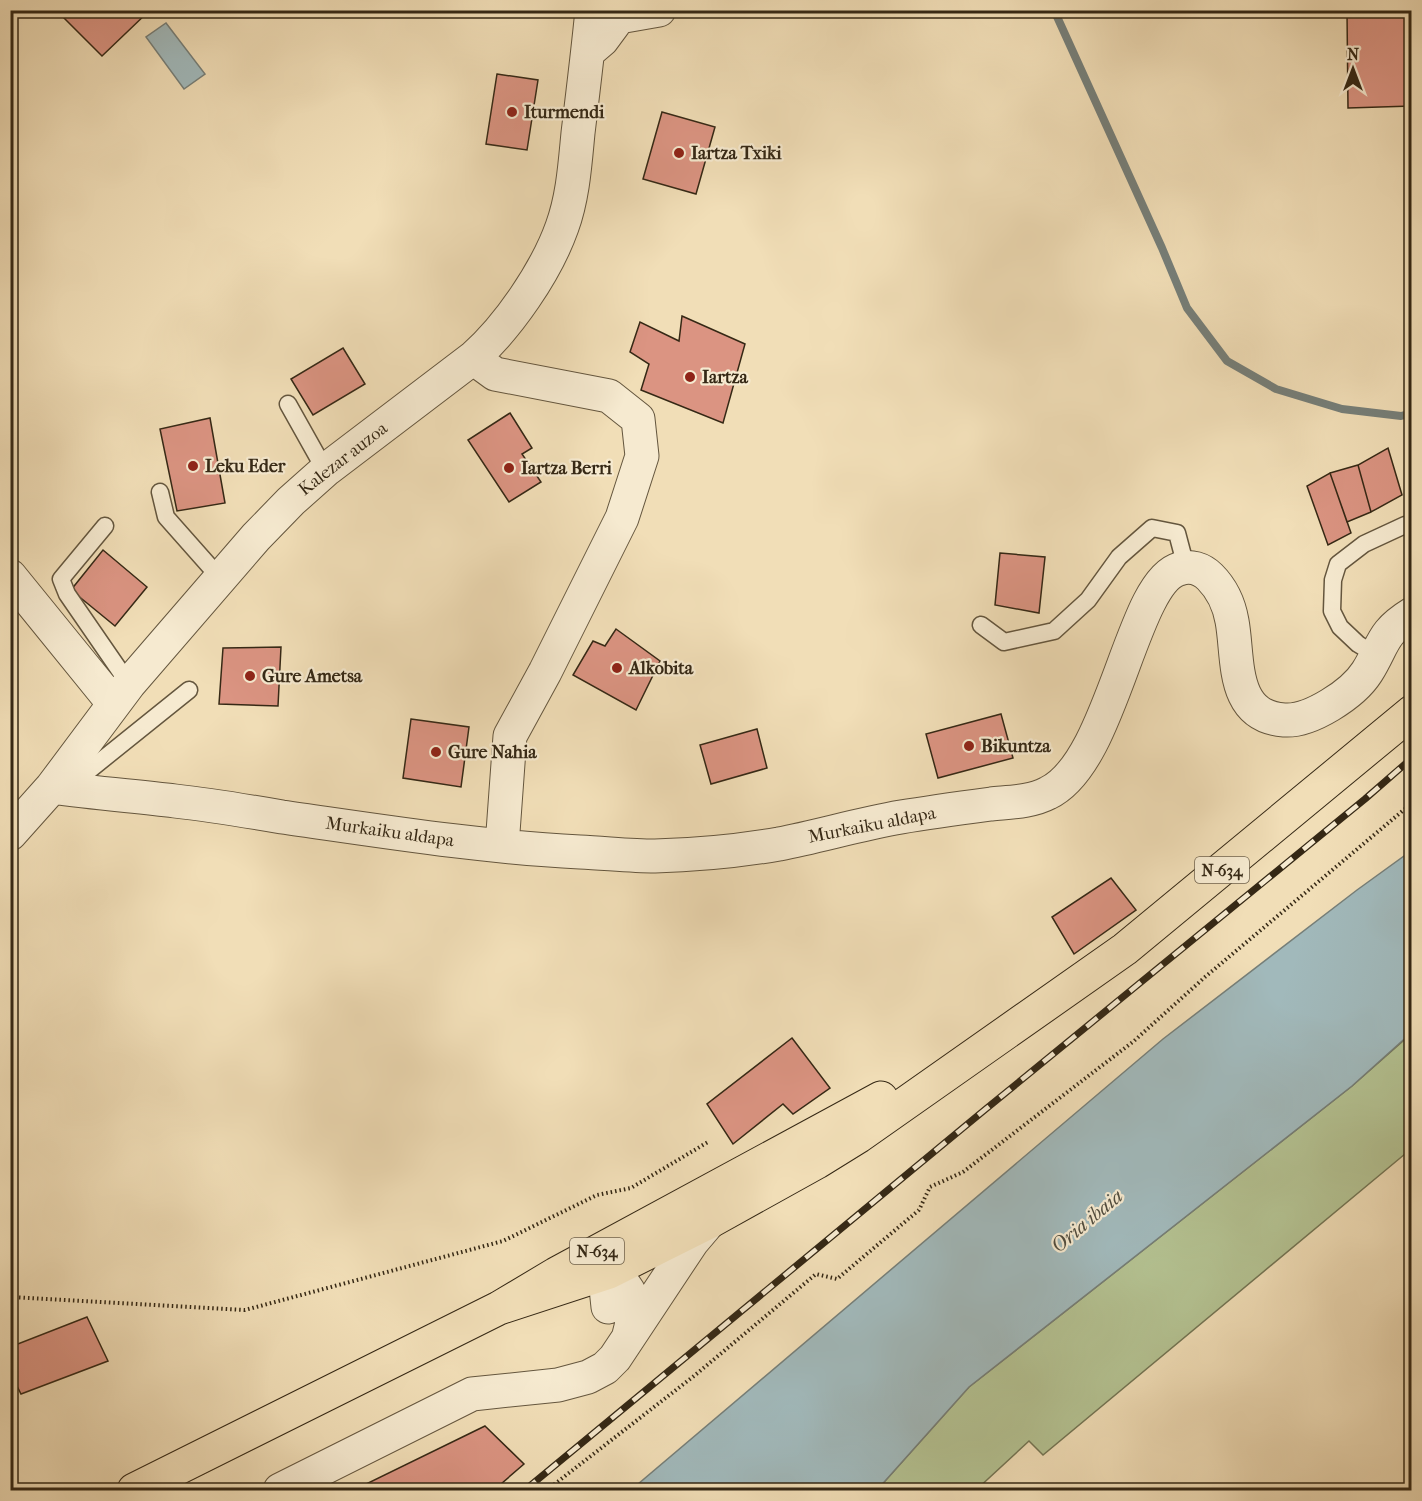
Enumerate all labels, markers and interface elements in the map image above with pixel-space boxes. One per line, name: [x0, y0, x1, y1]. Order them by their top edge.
north arrow: [1323, 39, 1383, 99]
text: N: [1347, 45, 1360, 64]
place label: Iturmendi: [524, 102, 605, 123]
marker: Iturmendi: [505, 105, 519, 119]
place label: Iartza Txiki: [691, 143, 782, 164]
marker: Iartza Txiki: [672, 146, 686, 160]
place label: Iartza: [702, 367, 748, 388]
marker: Iartza: [683, 370, 697, 384]
street label: Kalezar auzoa: [294, 417, 392, 500]
place label: Leku Eder: [205, 456, 286, 477]
place label: Iartza Berri: [521, 458, 613, 479]
marker: Leku Eder: [186, 459, 200, 473]
marker: Iartza Berri: [502, 461, 516, 475]
place label: Alkobita: [628, 658, 694, 679]
marker: Alkobita: [610, 661, 624, 675]
place label: Gure Ametsa: [262, 666, 363, 687]
marker: Gure Ametsa: [243, 669, 257, 683]
place label: Bikuntza: [981, 736, 1051, 757]
marker: Bikuntza: [962, 739, 976, 753]
place label: Gure Nahia: [448, 742, 537, 763]
marker: Gure Nahia: [429, 745, 443, 759]
street label: Murkaiku aldapa: [806, 802, 938, 848]
street label: Murkaiku aldapa: [324, 813, 456, 852]
road number: N-634: [1195, 857, 1249, 883]
water label: Oria ibaia: [1047, 1185, 1127, 1257]
road number: N-634: [570, 1238, 624, 1264]

